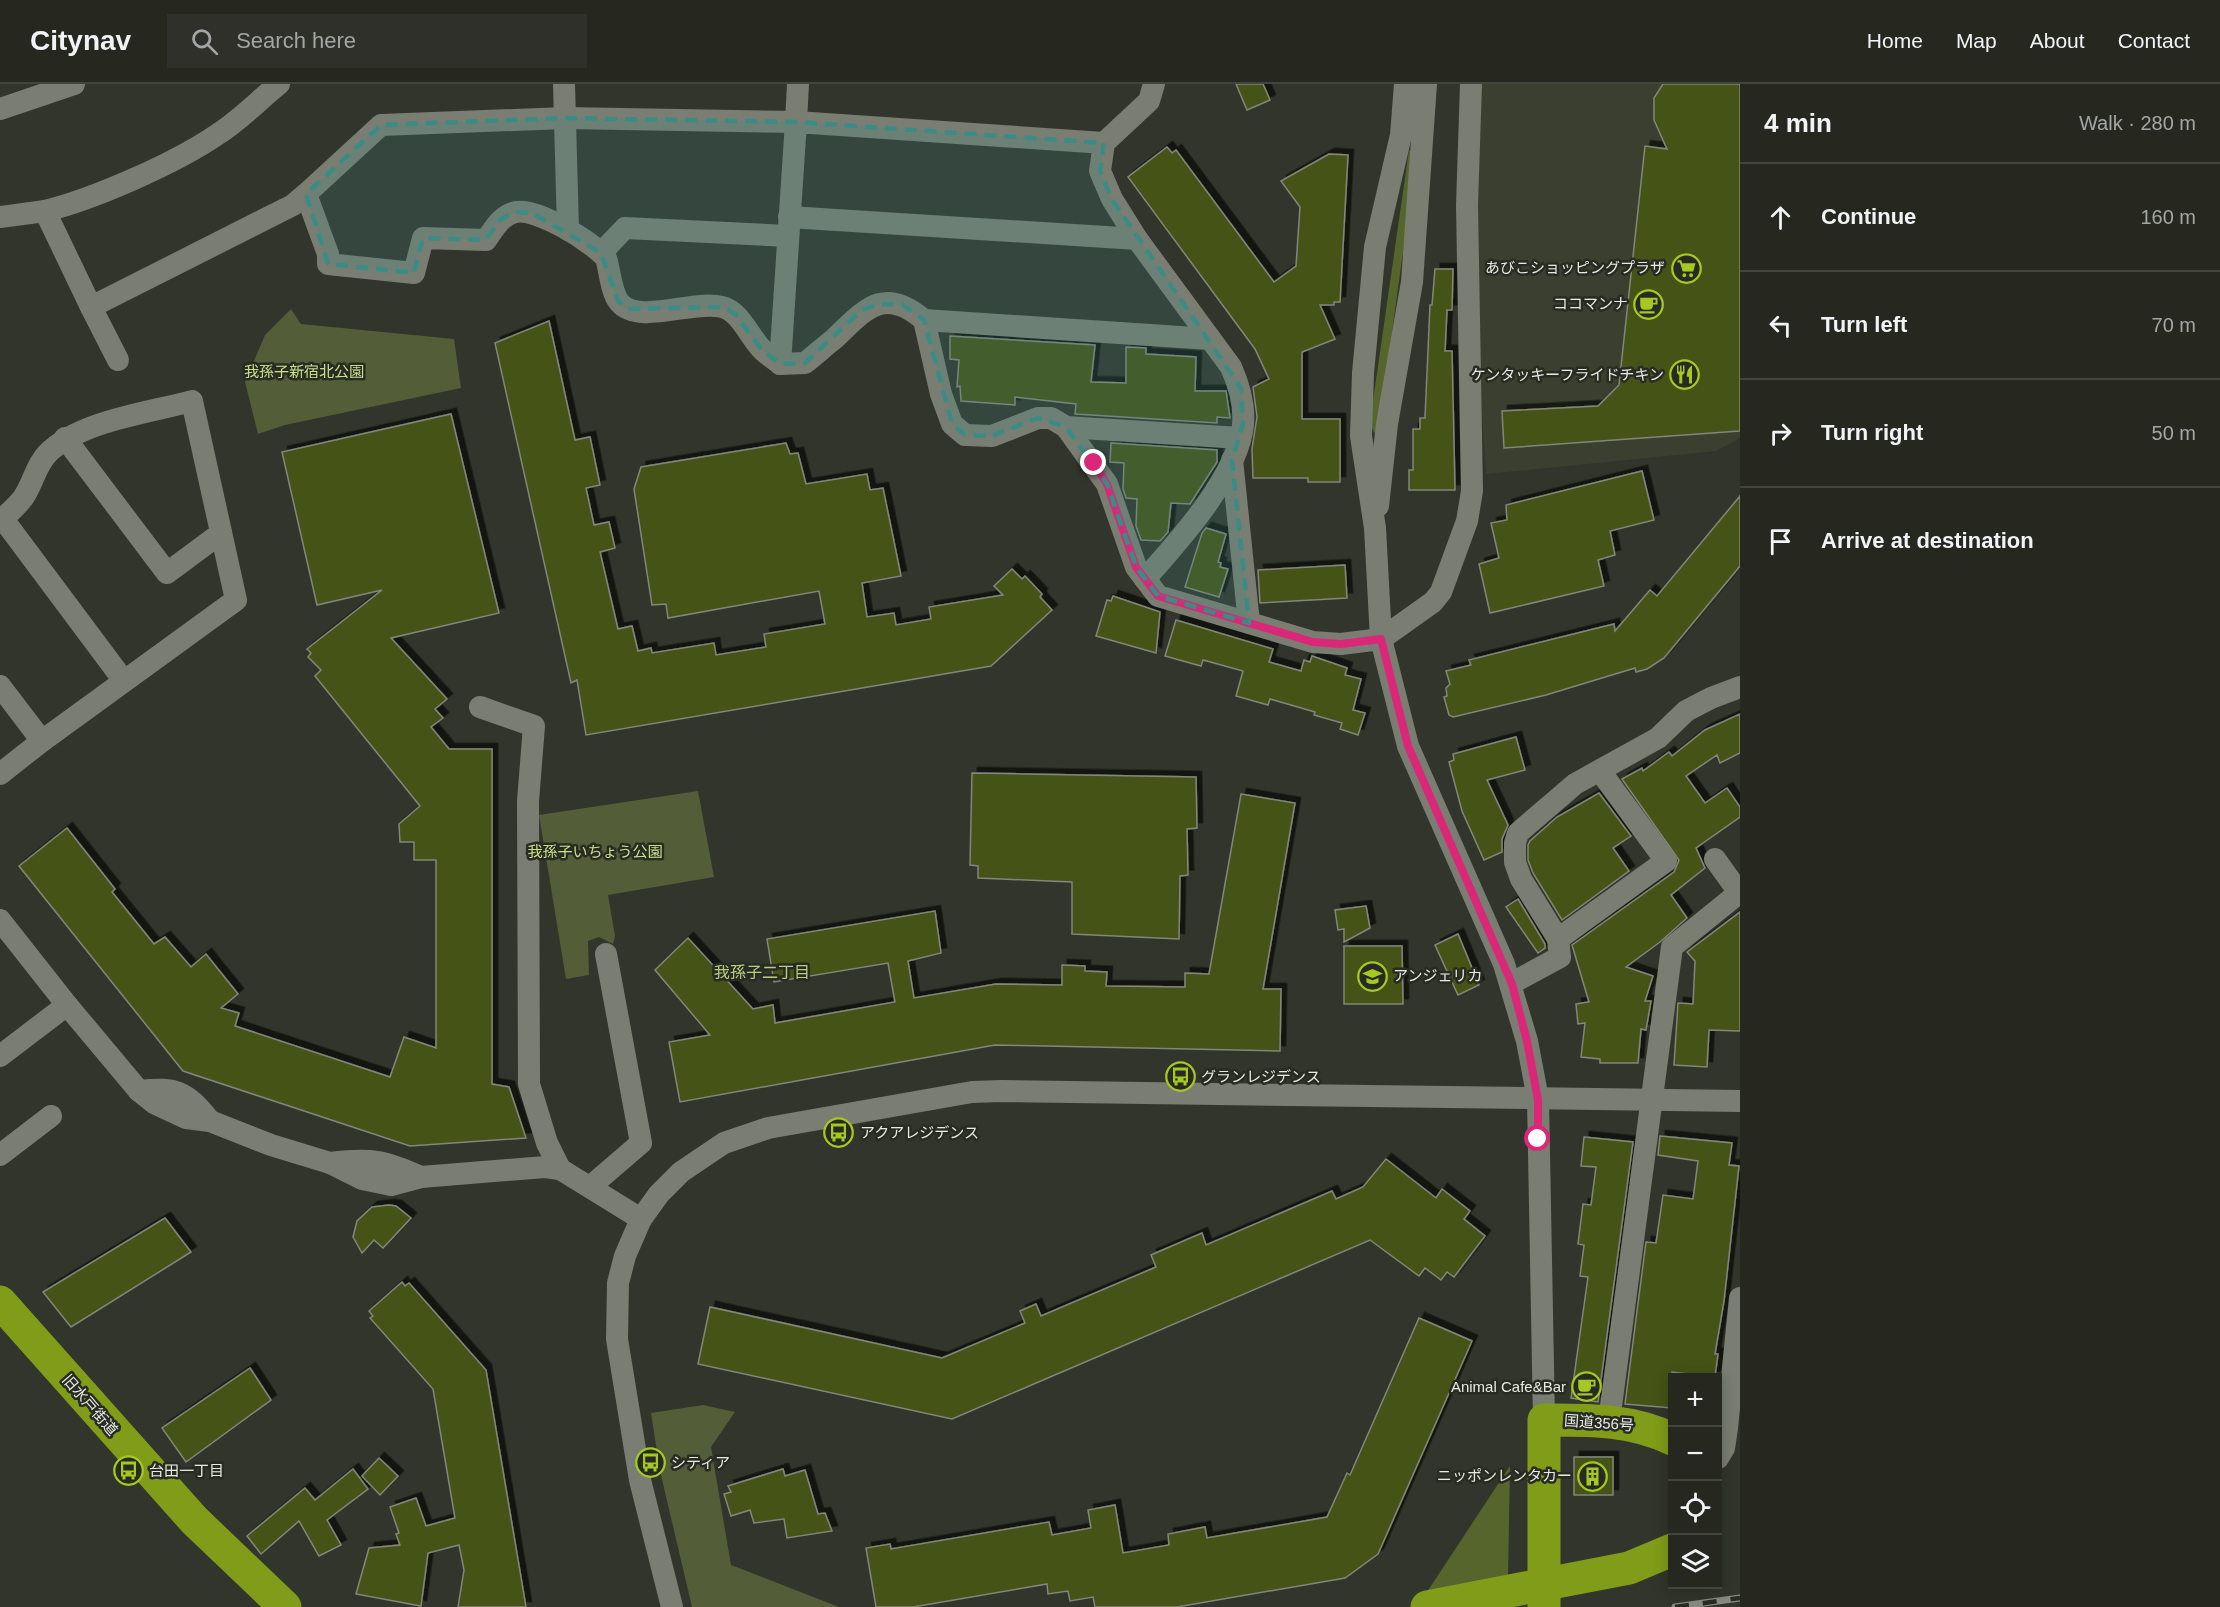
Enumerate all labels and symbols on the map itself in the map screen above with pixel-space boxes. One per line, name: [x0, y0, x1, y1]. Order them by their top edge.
supermarket icon: あびこショッピングプラザ: [1670, 252, 1702, 284]
place label: あびこショッピングプラザ: [1485, 259, 1665, 276]
cafe icon: ココマンナ: [1633, 288, 1665, 320]
place label: ココマンナ: [1553, 295, 1628, 312]
restaurant icon: ケンタッキーフライドチキン: [1669, 359, 1701, 391]
park label: 我孫子新宿北公園: [244, 363, 364, 380]
place label: ケンタッキーフライドチキン: [1471, 366, 1664, 383]
route end: [1080, 449, 1106, 475]
park label: 我孫子いちょう公園: [527, 843, 663, 860]
school or university icon: アンジェリカ: [1356, 960, 1388, 992]
district label: 我孫子二丁目: [714, 964, 810, 981]
place label: アンジェリカ: [1393, 967, 1482, 984]
bus stop icon: グランレジデンス: [1164, 1061, 1196, 1093]
place label: グランレジデンス: [1201, 1068, 1321, 1085]
bus stop icon: アクアレジデンス: [823, 1117, 855, 1149]
place label: アクアレジデンス: [860, 1124, 979, 1141]
route start: [1524, 1125, 1550, 1151]
street label: 旧水戸街道: [59, 1371, 121, 1439]
cafe icon: Animal Cafe&Bar: [1571, 1371, 1603, 1403]
place label: Animal Cafe&Bar: [1451, 1378, 1566, 1395]
street label: 国道356号: [1564, 1412, 1635, 1433]
bus stop icon: シティア: [634, 1447, 666, 1479]
place label: シティア: [671, 1454, 730, 1471]
bus stop icon: 台田一丁目: [112, 1455, 144, 1487]
building icon: ニッポンレンタカー: [1577, 1460, 1609, 1492]
place label: 台田一丁目: [149, 1462, 224, 1479]
place label: ニッポンレンタカー: [1437, 1467, 1572, 1484]

